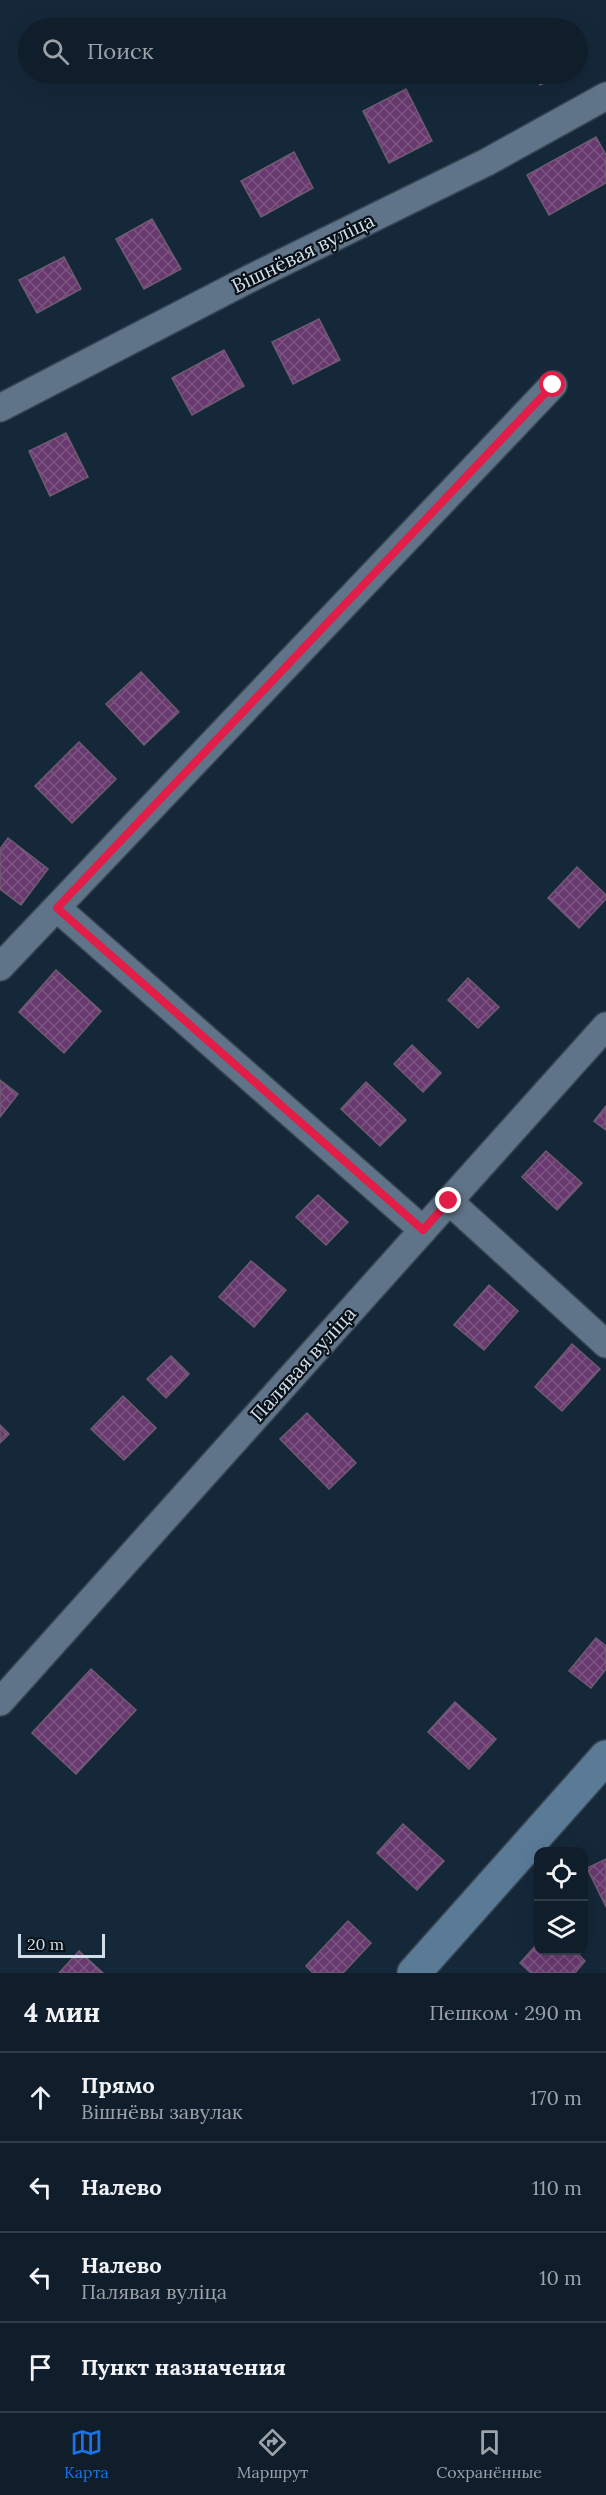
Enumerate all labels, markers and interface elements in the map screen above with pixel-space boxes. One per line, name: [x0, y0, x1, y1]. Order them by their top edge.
search box: [18, 18, 588, 84]
icon: search: [39, 35, 72, 68]
text: Поиск: [87, 37, 153, 65]
street label: Вішнёвая вуліца: [227, 207, 378, 298]
route start: [539, 371, 565, 397]
route end: [435, 1187, 461, 1213]
street label: Палявая вуліца: [244, 1301, 361, 1426]
map controls: [534, 1847, 588, 1955]
button: locate: [534, 1847, 588, 1901]
button: layers: [534, 1901, 588, 1955]
scale bar: [18, 1931, 105, 1958]
text: 20 m: [27, 1934, 64, 1954]
text: 4 мин: [24, 1996, 100, 2029]
text: Пешком · 290 m: [429, 2000, 582, 2025]
text: Прямо: [81, 2071, 155, 2099]
icon: ahead: [24, 2081, 57, 2114]
text: 170 m: [530, 2085, 582, 2110]
text: Вішнёвы завулак: [81, 2099, 243, 2124]
icon: left: [24, 2171, 57, 2204]
text: Налево: [81, 2173, 162, 2201]
text: 110 m: [532, 2175, 582, 2200]
text: Налево: [81, 2251, 162, 2279]
icon: left: [24, 2261, 57, 2294]
text: 10 m: [539, 2265, 582, 2290]
text: Палявая вуліца: [81, 2279, 227, 2304]
icon: arrive: [24, 2351, 57, 2384]
text: Пункт назначения: [81, 2353, 286, 2381]
tab: Карта: [64, 2426, 109, 2482]
tab: Маршрут: [237, 2426, 308, 2482]
tab: Сохранённые: [436, 2426, 542, 2482]

